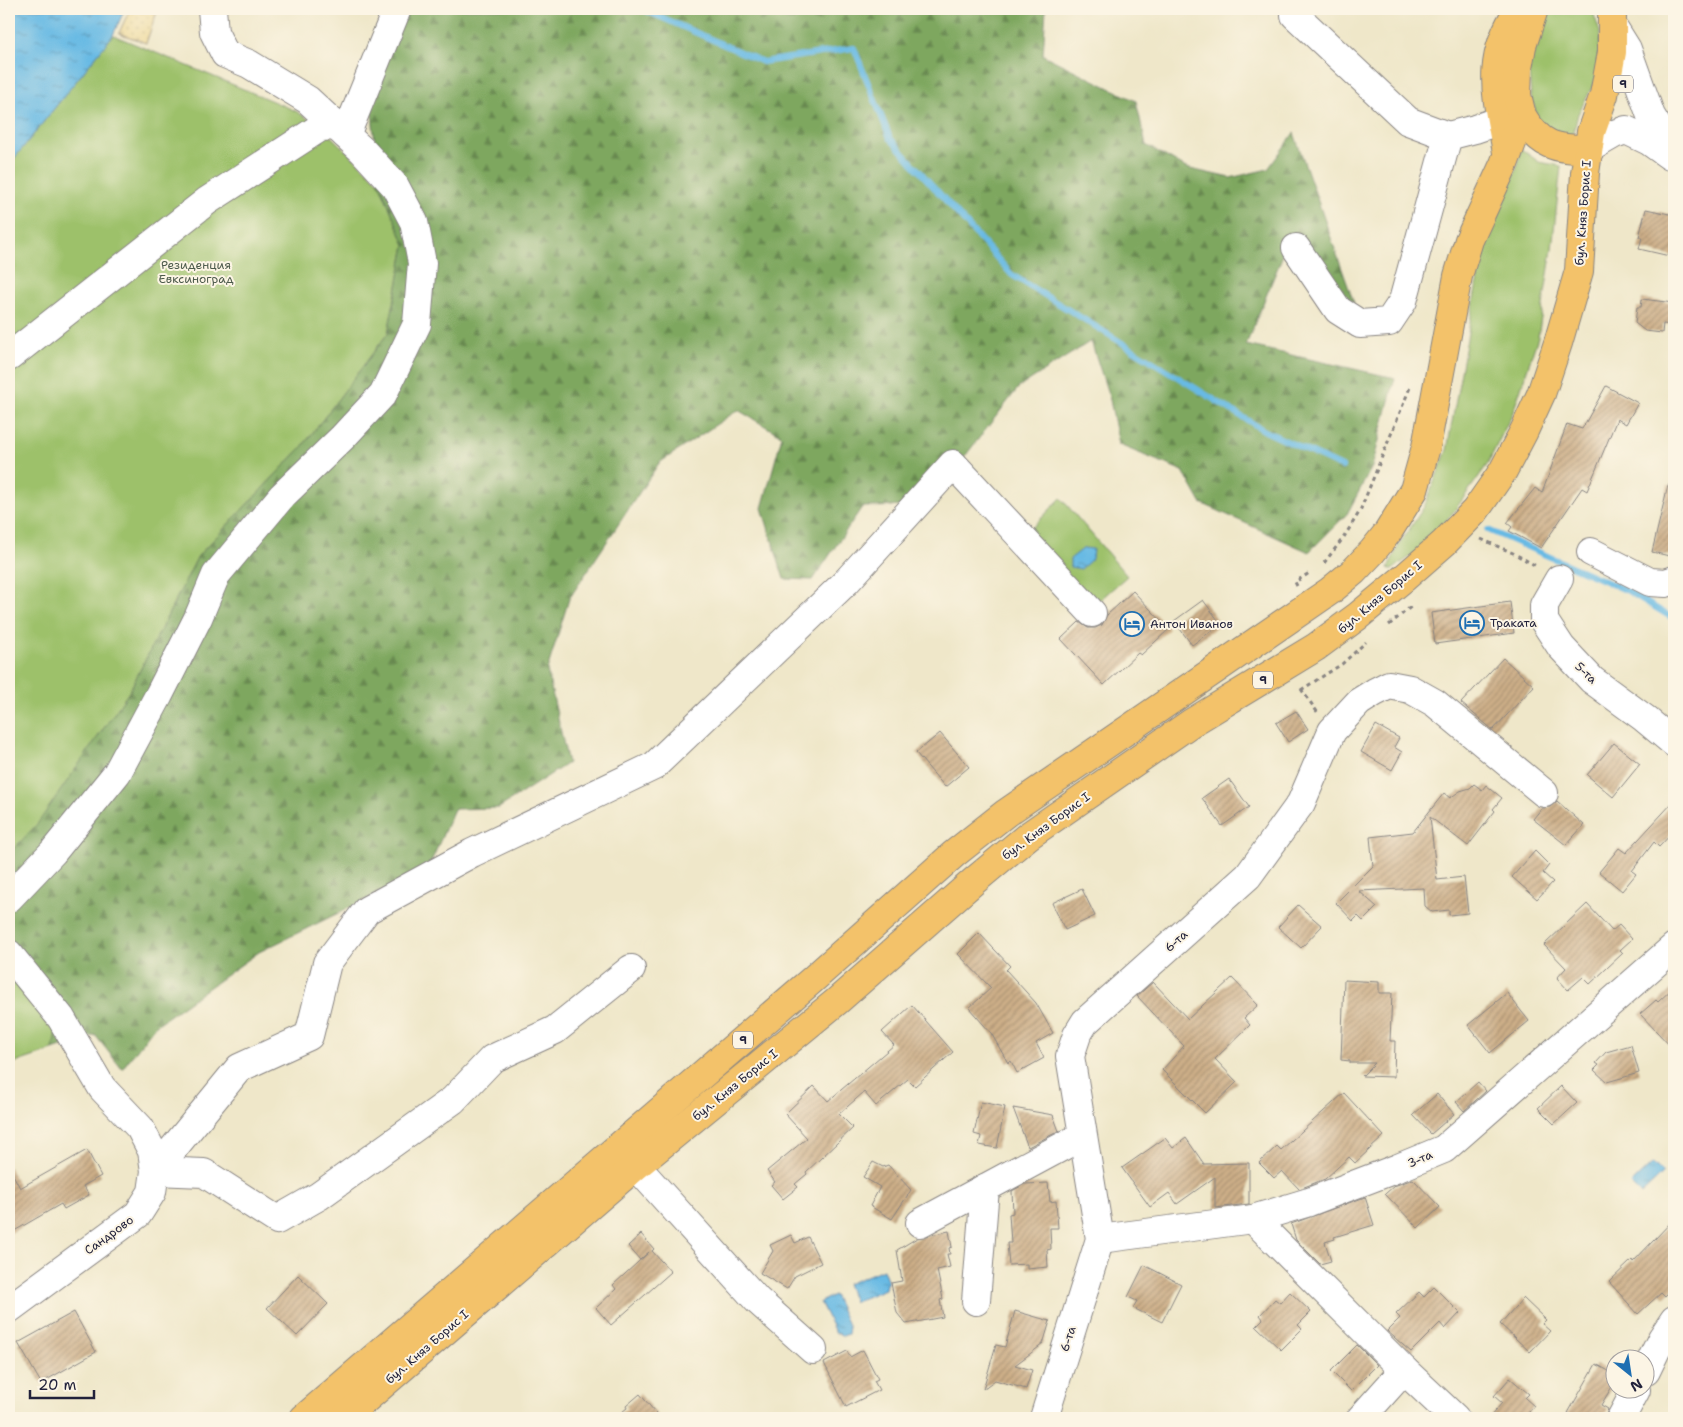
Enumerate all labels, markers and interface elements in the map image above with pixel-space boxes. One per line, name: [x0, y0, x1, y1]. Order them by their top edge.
road number: 9: [1613, 76, 1633, 92]
street label: бул. Княз Борис I: [1571, 160, 1595, 266]
park label: Резиденция Евксиноград: [158, 257, 234, 287]
street label: бул. Княз Борис I: [1335, 557, 1426, 637]
hotel icon: Траката: [1459, 610, 1485, 636]
hotel icon: Антон Иванов: [1119, 611, 1145, 637]
place label: Траката: [1490, 615, 1537, 631]
place label: Антон Иванов: [1150, 616, 1233, 632]
street label: 5-та: [1572, 659, 1601, 688]
road number: 9: [1253, 672, 1273, 688]
street label: бул. Княз Борис I: [999, 788, 1094, 863]
street label: 6-та: [1161, 926, 1191, 956]
road number: 9: [733, 1032, 753, 1048]
street label: бул. Княз Борис I: [689, 1045, 781, 1124]
street label: 3-та: [1405, 1146, 1435, 1171]
street label: Сандрово: [81, 1212, 137, 1258]
street label: бул. Княз Борис I: [382, 1306, 472, 1388]
street label: 6-та: [1056, 1324, 1080, 1354]
north arrow: [1606, 1350, 1656, 1400]
scale bar: [30, 1367, 94, 1399]
text: 20 m: [38, 1375, 77, 1395]
text: N: [1627, 1375, 1646, 1396]

